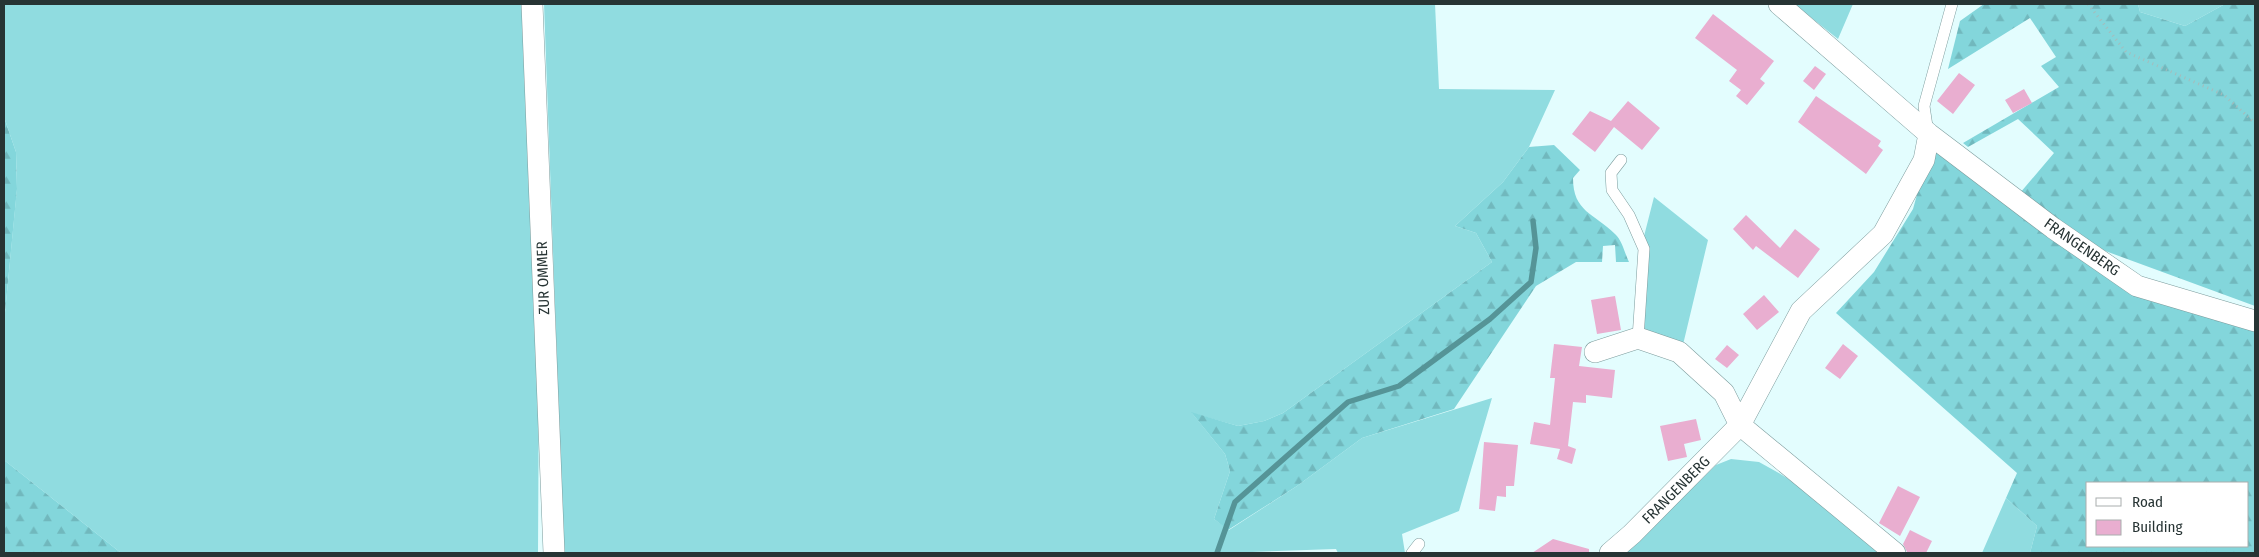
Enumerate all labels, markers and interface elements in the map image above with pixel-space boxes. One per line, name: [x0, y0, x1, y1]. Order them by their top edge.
street label: FRANGENBERG: [2041, 214, 2123, 280]
street label: ZUR OMMER: [533, 241, 553, 315]
street label: FRANGENBERG: [1638, 452, 1714, 528]
legend: [2086, 482, 2249, 547]
text: Road: [2132, 493, 2163, 511]
text: Building: [2132, 518, 2183, 536]

